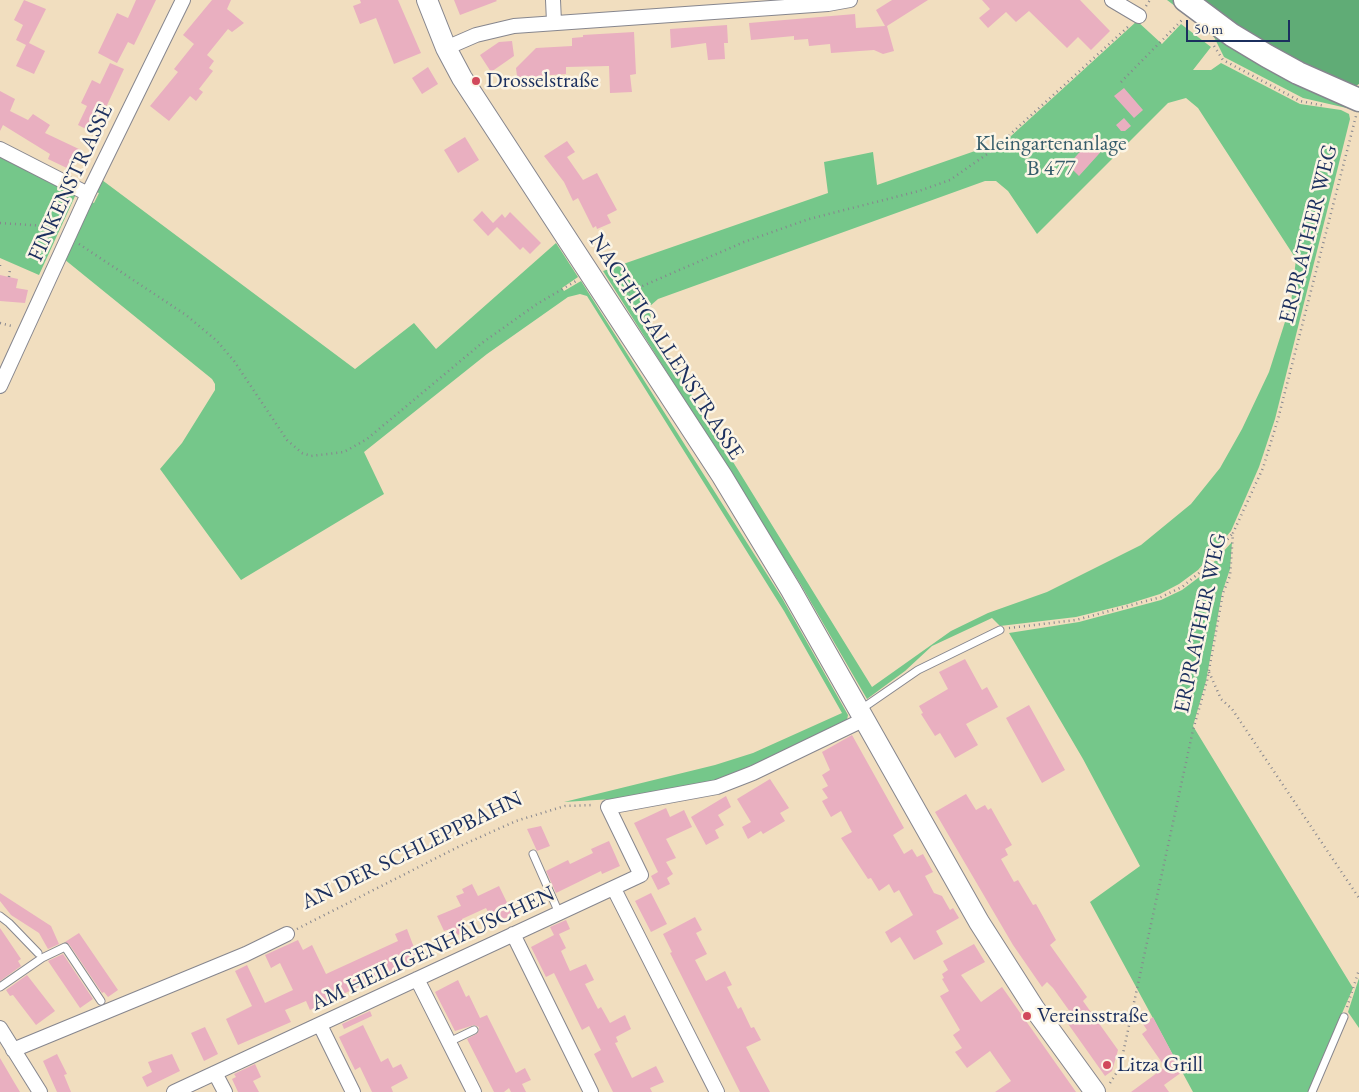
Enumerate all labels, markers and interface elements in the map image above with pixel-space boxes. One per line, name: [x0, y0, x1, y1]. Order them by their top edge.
scale bar: [1189, 10, 1293, 42]
text: 50 m: [1194, 19, 1223, 38]
place label: Drosselstraße: [486, 68, 599, 94]
marker: Drosselstraße: [470, 75, 482, 87]
street label: FINKENSTRASSE: [23, 100, 119, 266]
park label: Kleingartenanlage B 477: [975, 131, 1127, 182]
street label: ERPRATHER WEG: [1274, 142, 1344, 326]
street label: NACHTIGALLENSTRASSE: [583, 229, 749, 465]
street label: ERPRATHER WEG: [1169, 530, 1233, 716]
street label: AN DER SCHLEPPBAHN: [297, 786, 527, 916]
street label: AM HEILIGENHÄUSCHEN: [307, 881, 559, 1017]
place label: Vereinsstraße: [1037, 1003, 1148, 1029]
marker: Vereinsstraße: [1021, 1010, 1033, 1022]
place label: Litza Grill: [1117, 1052, 1203, 1078]
marker: Litza Grill: [1101, 1059, 1113, 1071]

